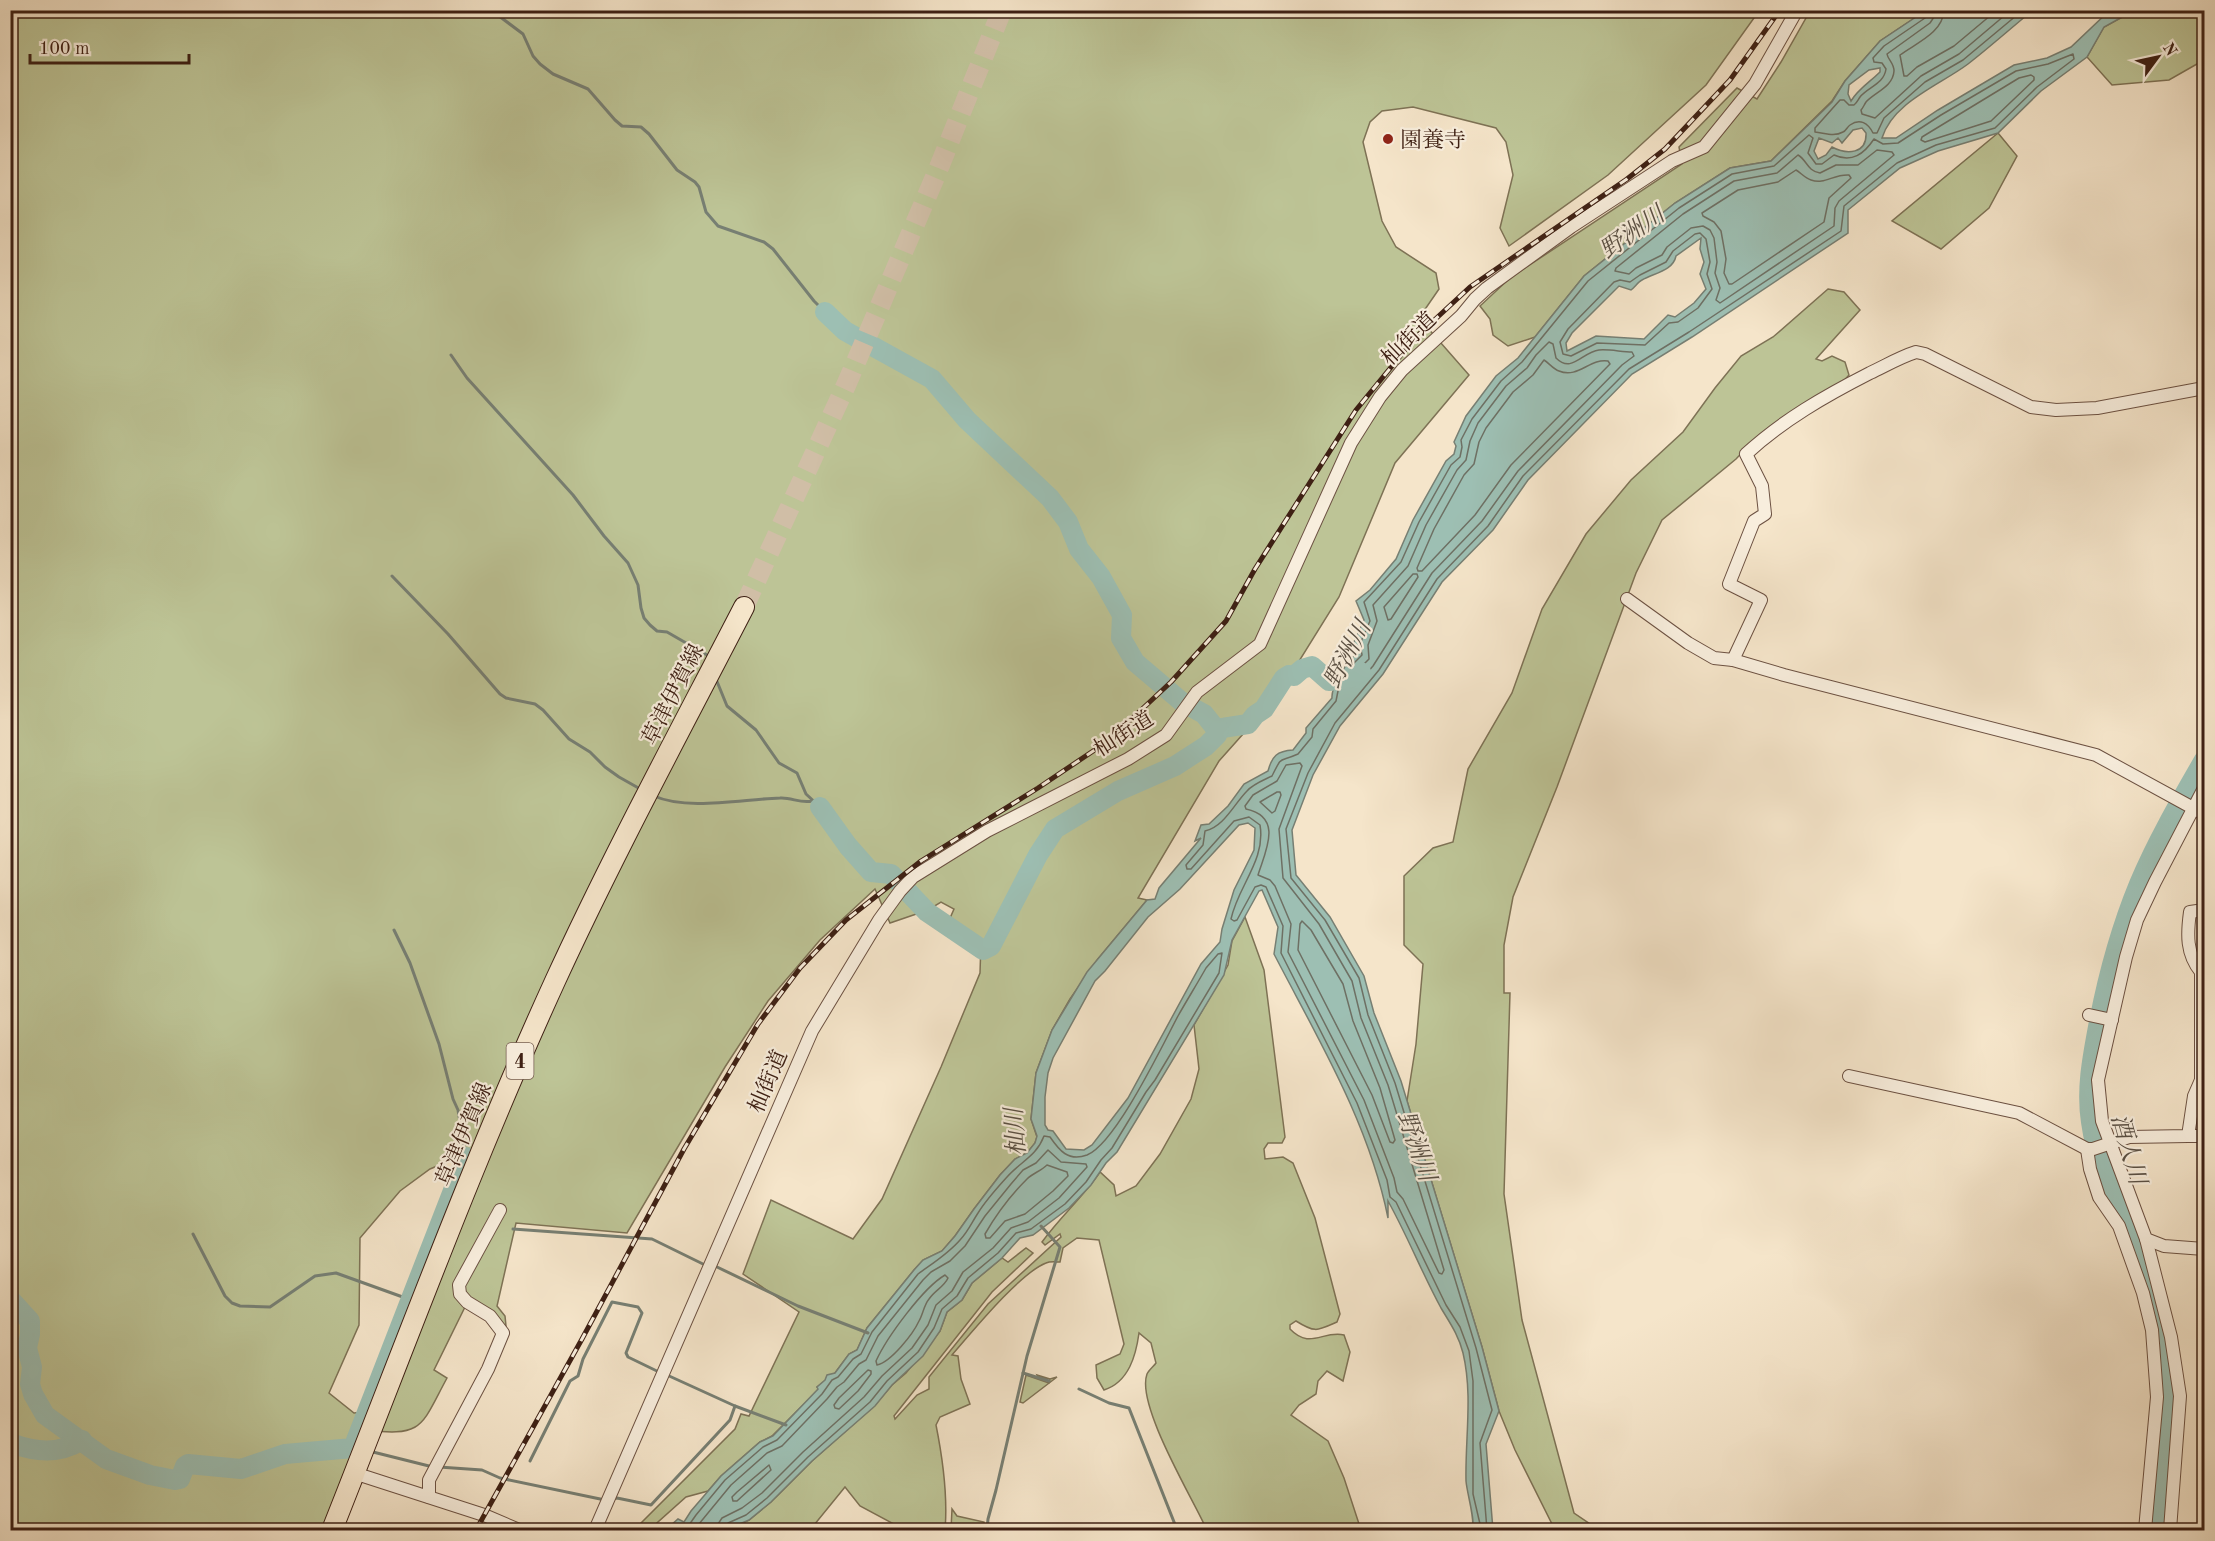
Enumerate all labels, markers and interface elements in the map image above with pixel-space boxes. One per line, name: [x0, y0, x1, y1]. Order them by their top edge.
scale bar: [30, 27, 189, 65]
north arrow: [2128, 27, 2188, 87]
text: 100 m: [39, 40, 90, 58]
text: N: [2159, 40, 2179, 60]
place label: 園養寺: [1400, 128, 1466, 152]
marker: 園養寺: [1381, 132, 1395, 146]
water label: 野洲川: [1596, 200, 1672, 264]
street label: 杣街道: [1377, 307, 1441, 370]
water label: 野洲川: [1320, 614, 1378, 692]
street label: 草津伊賀線: [637, 640, 709, 749]
street label: 杣街道: [1089, 706, 1158, 762]
road number: 4: [506, 1043, 534, 1079]
street label: 杣街道: [744, 1046, 792, 1116]
street label: 草津伊賀線: [431, 1079, 496, 1190]
water label: 杣川: [1000, 1104, 1031, 1157]
water label: 野洲川: [1392, 1108, 1441, 1187]
water label: 酒人川: [2106, 1111, 2151, 1190]

